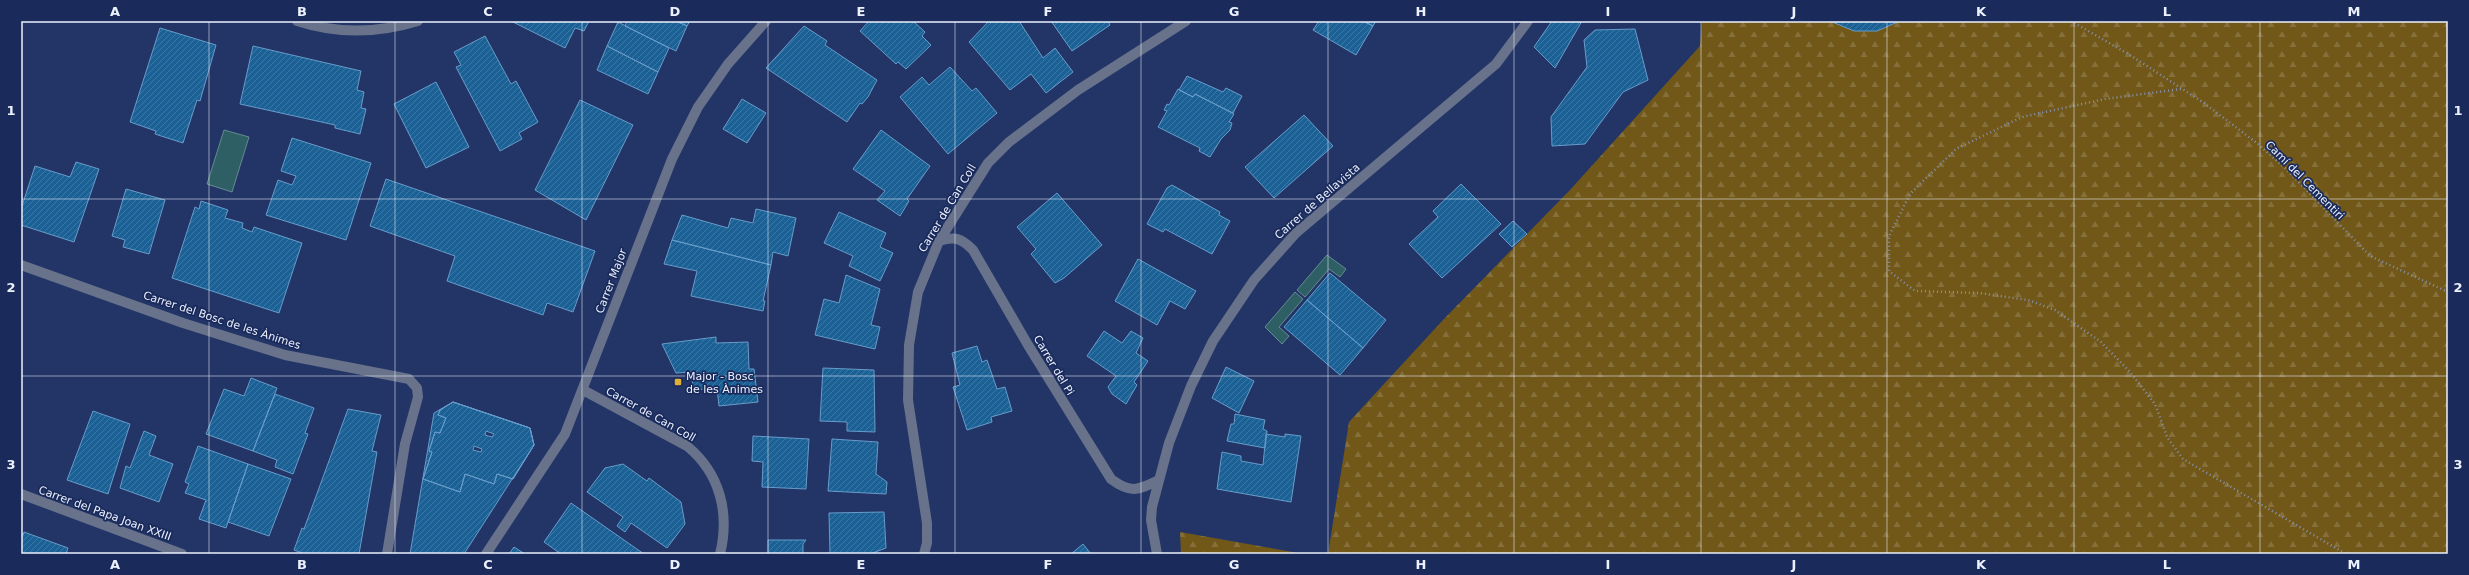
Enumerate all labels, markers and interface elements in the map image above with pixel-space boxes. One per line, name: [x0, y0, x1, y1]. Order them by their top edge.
text: A: [110, 4, 120, 19]
text: B: [297, 4, 307, 19]
text: C: [483, 4, 493, 19]
text: D: [670, 4, 681, 19]
text: E: [857, 4, 865, 19]
text: F: [1044, 4, 1052, 19]
text: G: [1229, 4, 1239, 19]
text: H: [1416, 4, 1426, 19]
text: I: [1606, 4, 1610, 19]
text: J: [1791, 4, 1796, 19]
text: K: [1976, 4, 1987, 19]
text: L: [2163, 4, 2171, 19]
text: M: [2348, 4, 2360, 19]
text: 1: [6, 103, 16, 118]
text: 1: [2453, 103, 2463, 118]
street label: Camí del Cementiri: [2263, 138, 2347, 222]
street label: Carrer de Bellavista: [1272, 161, 1363, 242]
street label: Carrer de Can Coll: [916, 162, 979, 255]
street label: Carrer Major: [593, 246, 630, 315]
text: 2: [6, 280, 16, 295]
text: 2: [2453, 280, 2463, 295]
street label: Carrer del Bosc de les Ànimes: [141, 289, 302, 352]
street label: Carrer del Pi: [1031, 333, 1077, 398]
place label: Major - Bosc de les Ànimes: [686, 370, 763, 396]
marker: Major - Bosc de les Ànimes: [673, 377, 683, 387]
street label: Carrer de Can Coll: [604, 384, 698, 444]
text: 3: [6, 457, 16, 472]
text: 3: [2453, 457, 2463, 472]
street label: Carrer del Papa Joan XXIII: [37, 483, 173, 544]
text: A: [110, 557, 120, 572]
text: B: [297, 557, 307, 572]
text: C: [483, 557, 493, 572]
text: D: [670, 557, 681, 572]
text: E: [857, 557, 865, 572]
text: F: [1044, 557, 1052, 572]
text: G: [1229, 557, 1239, 572]
text: H: [1416, 557, 1426, 572]
text: I: [1606, 557, 1610, 572]
text: J: [1791, 557, 1796, 572]
text: K: [1976, 557, 1987, 572]
text: L: [2163, 557, 2171, 572]
text: M: [2348, 557, 2360, 572]

